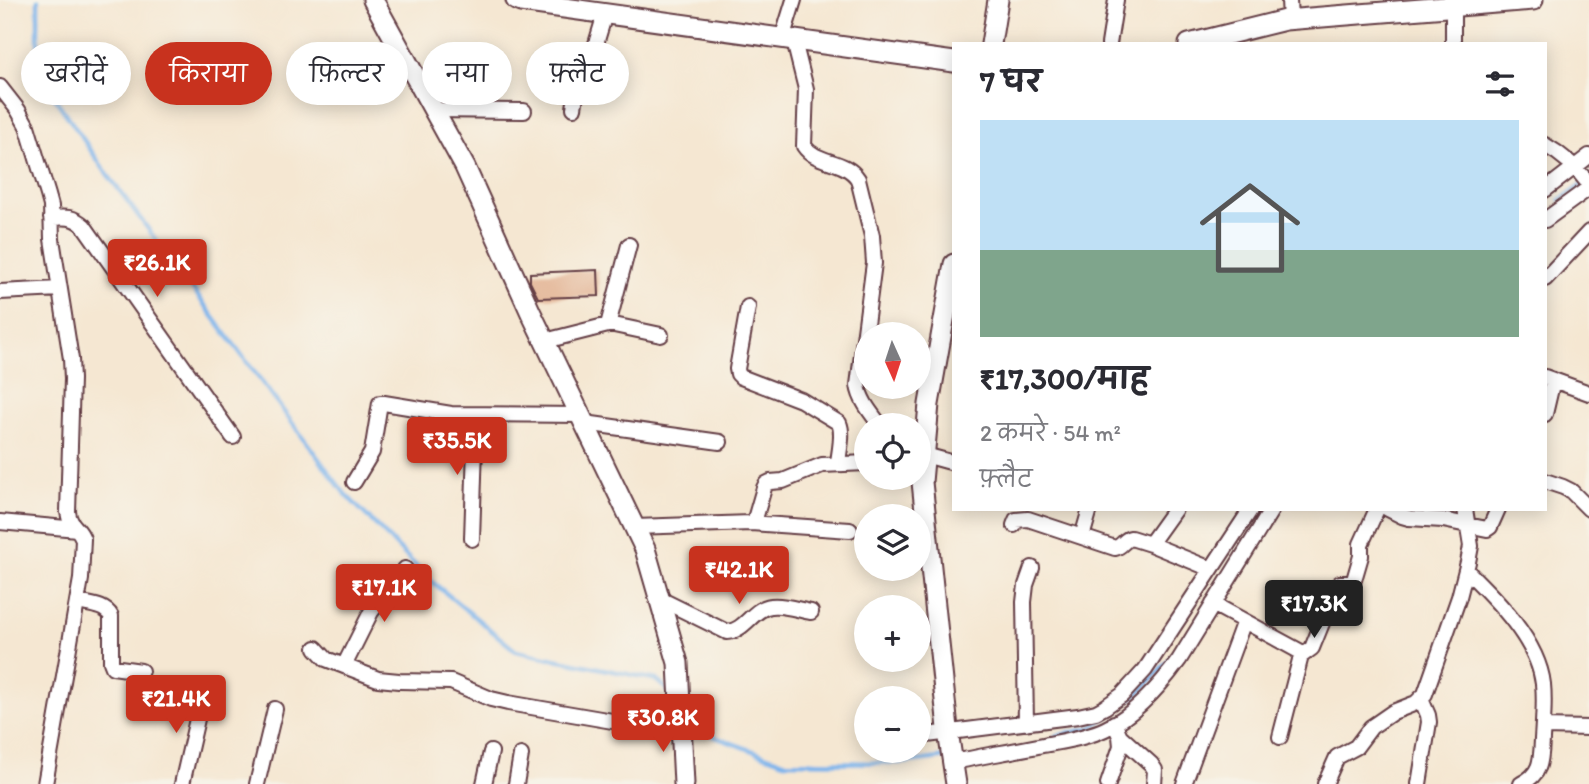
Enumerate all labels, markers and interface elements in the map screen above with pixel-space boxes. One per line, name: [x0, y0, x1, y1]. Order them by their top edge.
chip: खरीदें: [21, 42, 131, 105]
chip: किराया: [145, 42, 272, 105]
chip: फ़िल्टर: [286, 42, 408, 105]
chip: नया: [422, 42, 512, 105]
chip: फ़्लैट: [526, 42, 629, 105]
text: 7 घर: [980, 63, 1042, 100]
icon: filters: [1481, 65, 1519, 103]
icon: home: [1187, 165, 1313, 291]
pin: ₹26.1K: [100, 240, 214, 299]
text: ₹26.1K: [124, 248, 190, 276]
north arrow: [854, 322, 931, 399]
map controls: [854, 322, 931, 763]
text: ₹17,300/माह: [980, 360, 1149, 397]
button: locate: [854, 413, 931, 490]
pin: ₹35.5K: [400, 418, 514, 477]
text: 2 कमरे · 54 m²: [980, 419, 1121, 447]
text: ₹35.5K: [423, 426, 491, 454]
text: फ़्लैट: [980, 465, 1032, 493]
button: layers: [854, 504, 931, 581]
pin: ₹42.1K: [682, 546, 796, 606]
text: ₹42.1K: [705, 555, 773, 583]
pin: ₹17.1K: [327, 564, 441, 624]
text: ₹17.1K: [352, 573, 416, 601]
pin: ₹17.3K: [1257, 580, 1371, 640]
text: ₹17.3K: [1281, 589, 1347, 617]
button: +: [854, 595, 931, 672]
pin: ₹21.4K: [119, 676, 233, 735]
text: ₹21.4K: [142, 684, 210, 712]
button: −: [854, 686, 931, 763]
pin: ₹30.8K: [606, 694, 720, 754]
text: ₹30.8K: [628, 703, 698, 731]

